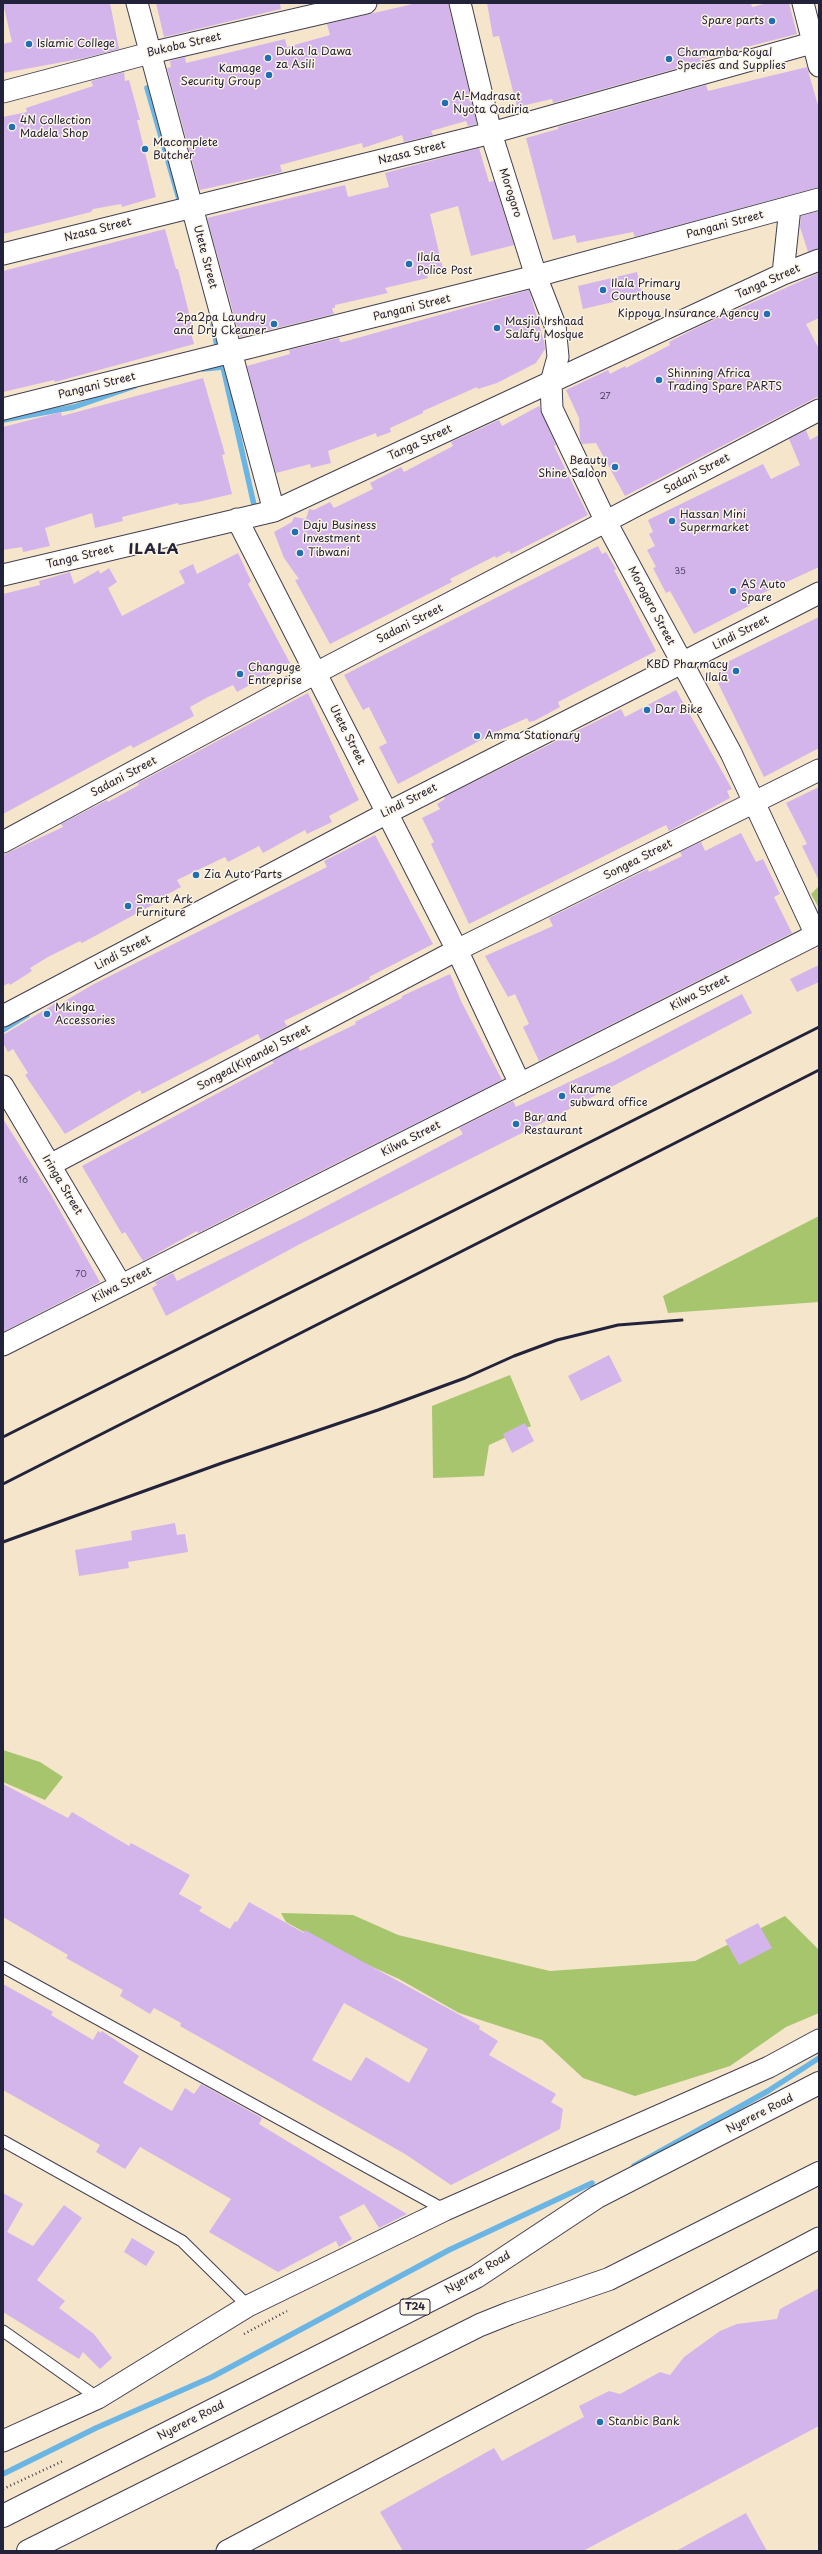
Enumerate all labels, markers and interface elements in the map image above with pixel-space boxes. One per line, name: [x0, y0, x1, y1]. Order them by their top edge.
place label: Spare parts: [701, 14, 764, 28]
marker: Spare parts: [767, 16, 777, 26]
street label: Bukoba Street: [145, 30, 223, 60]
place label: Islamic College: [37, 37, 115, 51]
marker: Islamic College: [24, 39, 34, 49]
place label: Duka la Dawa za Asili: [276, 45, 352, 71]
place label: Chamamba Royal Species and Supplies: [677, 46, 786, 72]
marker: Duka la Dawa za Asili: [263, 53, 273, 63]
marker: Chamamba Royal Species and Supplies: [664, 54, 674, 64]
place label: Kamage Security Group: [181, 62, 261, 88]
marker: Kamage Security Group: [264, 70, 274, 80]
place label: Al-Madrasat Nyota Qadiria: [453, 90, 529, 116]
marker: Al-Madrasat Nyota Qadiria: [440, 98, 450, 108]
place label: 4N Collection Madela Shop: [20, 114, 91, 140]
marker: 4N Collection Madela Shop: [7, 122, 17, 132]
place label: Macomplete Butcher: [153, 136, 218, 162]
street label: Nzasa Street: [377, 138, 447, 168]
marker: Macomplete Butcher: [140, 144, 150, 154]
street label: Morogoro: [496, 167, 524, 219]
street label: Pangani Street: [685, 208, 765, 242]
street label: Nzasa Street: [63, 215, 133, 245]
street label: Utete Street: [190, 224, 220, 290]
place label: Ilala Police Post: [417, 251, 472, 277]
marker: Ilala Police Post: [404, 259, 414, 269]
street label: Tanga Street: [734, 262, 802, 302]
place label: Ilala Primary Courthouse: [611, 277, 681, 303]
marker: Ilala Primary Courthouse: [598, 285, 608, 295]
street label: Pangani Street: [372, 292, 452, 324]
place label: Kippoya Insurance Agency: [618, 307, 759, 321]
marker: Kippoya Insurance Agency: [762, 309, 772, 319]
place label: 2pa2pa Laundry and Dry Ckeaner: [174, 311, 266, 337]
place label: Masjid Irshaad Salafy Mosque: [505, 315, 584, 341]
marker: 2pa2pa Laundry and Dry Ckeaner: [269, 319, 279, 329]
marker: Masjid Irshaad Salafy Mosque: [492, 323, 502, 333]
place label: Shinning Africa Trading Spare PARTS: [667, 367, 782, 393]
street label: Pangani Street: [57, 370, 137, 402]
marker: Shinning Africa Trading Spare PARTS: [654, 375, 664, 385]
house number: 27: [599, 392, 611, 402]
street label: Tanga Street: [386, 422, 454, 464]
street label: Sadani Street: [662, 451, 732, 497]
place label: Beauty Shine Saloon: [538, 454, 607, 480]
marker: Beauty Shine Saloon: [610, 462, 620, 472]
place label: Hassan Mini Supermarket: [680, 508, 749, 534]
marker: Hassan Mini Supermarket: [667, 516, 677, 526]
place label: Daju Business Investment: [303, 519, 376, 545]
marker: Daju Business Investment: [290, 527, 300, 537]
district label: ILALA: [129, 541, 179, 559]
street label: Tanga Street: [45, 542, 115, 572]
place label: Tibwani: [308, 546, 350, 560]
marker: Tibwani: [295, 548, 305, 558]
street label: Morogoro Street: [625, 564, 677, 648]
house number: 35: [674, 567, 686, 577]
place label: AS Auto Spare: [741, 578, 786, 604]
marker: AS Auto Spare: [728, 586, 738, 596]
street label: Sadani Street: [375, 602, 445, 646]
street label: Lindi Street: [711, 613, 771, 653]
place label: KBD Pharmacy Ilala: [646, 658, 728, 684]
place label: Changuge Entreprise: [248, 661, 302, 687]
marker: KBD Pharmacy Ilala: [731, 666, 741, 676]
marker: Changuge Entreprise: [235, 669, 245, 679]
street label: Utete Street: [326, 703, 368, 767]
place label: Dar Bike: [655, 703, 703, 717]
marker: Dar Bike: [642, 705, 652, 715]
place label: Amma Stationary: [485, 729, 580, 743]
marker: Amma Stationary: [472, 731, 482, 741]
street label: Sadani Street: [89, 754, 159, 800]
street label: Lindi Street: [379, 781, 439, 821]
street label: Songea Street: [601, 837, 675, 883]
place label: Zia Auto Parts: [204, 868, 282, 882]
marker: Zia Auto Parts: [191, 870, 201, 880]
place label: Smart Ark Furniture: [136, 893, 193, 919]
marker: Smart Ark Furniture: [123, 901, 133, 911]
street label: Lindi Street: [93, 933, 153, 973]
street label: Kilwa Street: [668, 972, 732, 1014]
place label: Mkinga Accessories: [55, 1001, 115, 1027]
marker: Mkinga Accessories: [42, 1009, 52, 1019]
street label: Songea(Kipande) Street: [195, 1022, 313, 1094]
place label: Karume subward office: [570, 1083, 647, 1109]
marker: Karume subward office: [557, 1091, 567, 1101]
place label: Bar and Restaurant: [524, 1111, 583, 1137]
street label: Kilwa Street: [379, 1118, 443, 1160]
marker: Bar and Restaurant: [511, 1119, 521, 1129]
street label: Iringa Street: [39, 1153, 85, 1217]
house number: 16: [18, 1176, 28, 1186]
street label: Kilwa Street: [90, 1264, 154, 1306]
house number: 70: [75, 1270, 87, 1280]
street label: Nyerere Road: [724, 2092, 796, 2136]
street label: Nyerere Road: [443, 2249, 513, 2297]
road number: T24: [400, 2299, 430, 2315]
street label: Nyerere Road: [155, 2399, 227, 2443]
place label: Stanbic Bank: [608, 2415, 680, 2429]
marker: Stanbic Bank: [595, 2417, 605, 2427]

